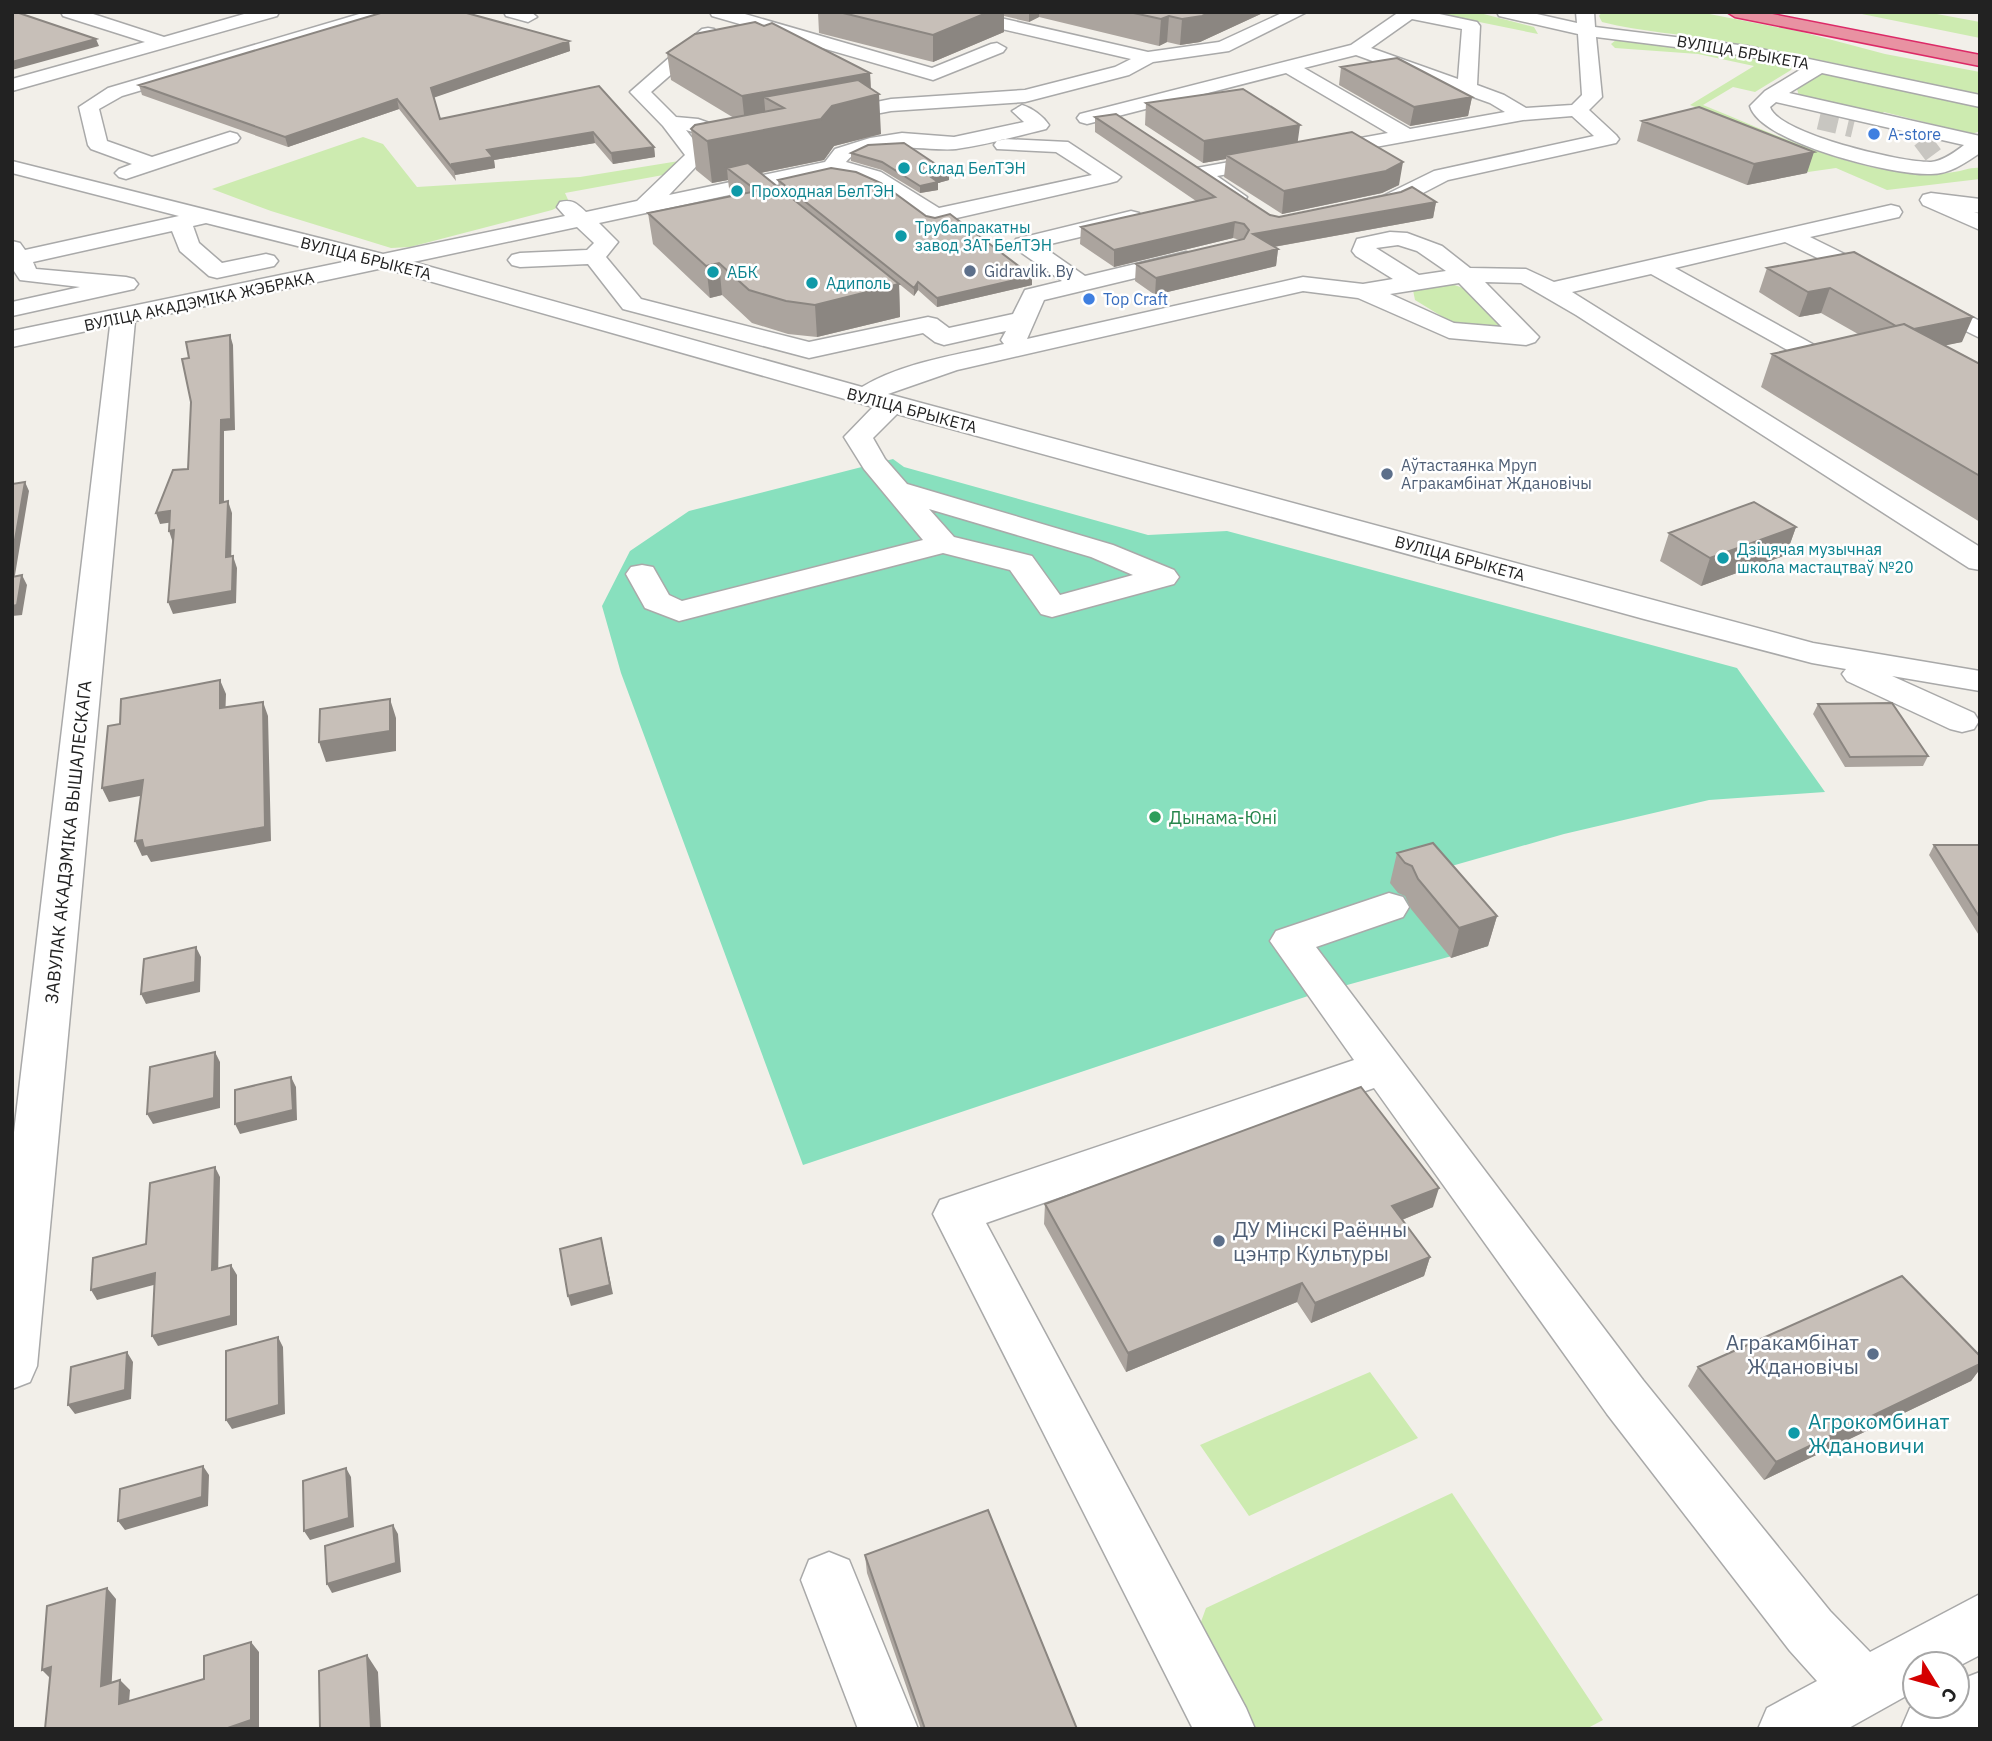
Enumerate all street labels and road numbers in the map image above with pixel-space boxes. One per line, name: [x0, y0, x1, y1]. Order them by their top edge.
street label: ВУЛІЦА БРЫКЕТА: [1675, 31, 1811, 73]
street label: ВУЛІЦА БРЫКЕТА: [299, 232, 433, 284]
street label: ВУЛІЦА АКАДЭМІКА ЖЭБРАКА: [82, 267, 316, 335]
street label: ВУЛІЦА БРЫКЕТА: [845, 383, 979, 437]
street label: ВУЛІЦА БРЫКЕТА: [1393, 531, 1527, 585]
street label: ЗАВУЛАК АКАДЭМІКА ВЫШАЛЕСКАГА: [40, 679, 96, 1005]

